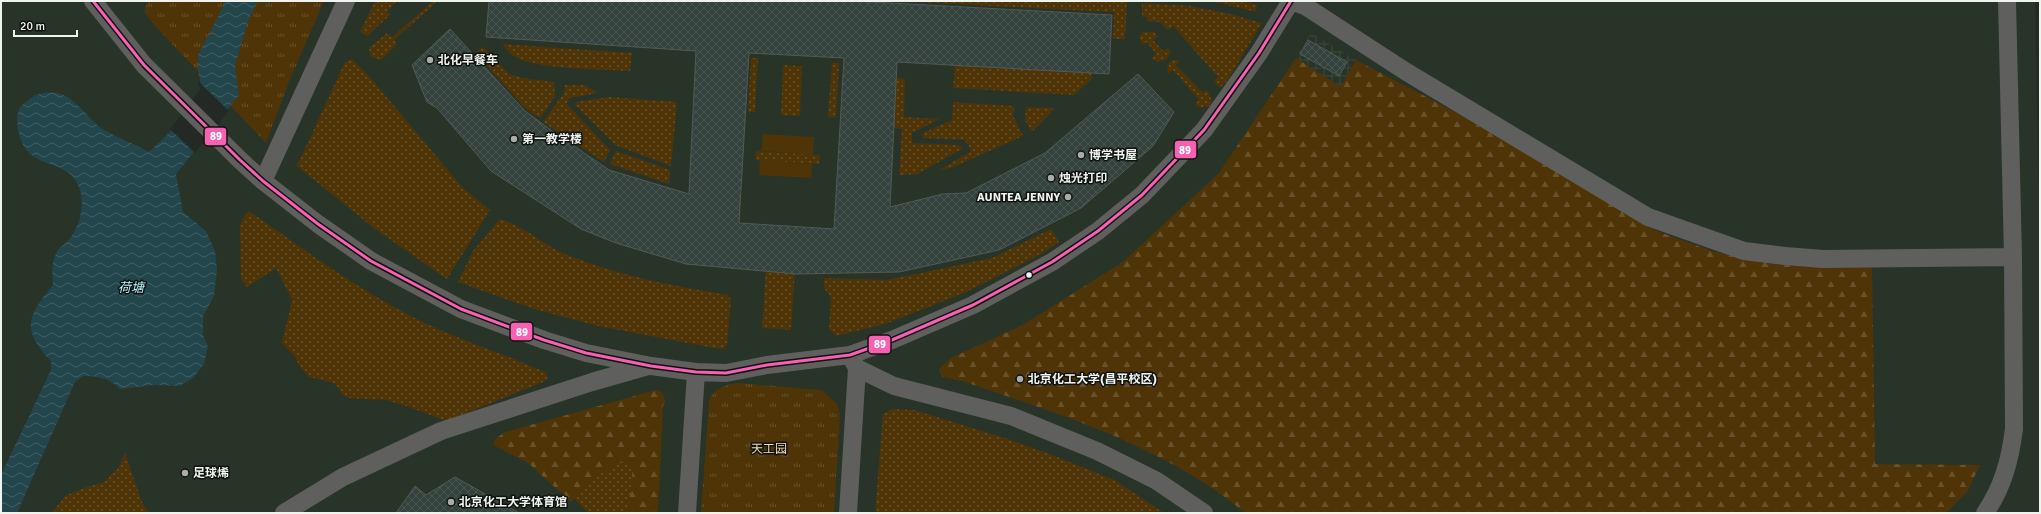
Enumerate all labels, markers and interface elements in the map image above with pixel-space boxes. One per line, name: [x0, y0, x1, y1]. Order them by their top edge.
scale bar: [14, 12, 77, 38]
text: 20 m: [20, 19, 45, 34]
place label: 北化早餐车: [438, 53, 498, 68]
marker: 北化早餐车: [425, 55, 435, 65]
line badge: 89: [204, 127, 227, 146]
text: 89: [210, 130, 222, 143]
place label: 第一教学楼: [522, 132, 582, 147]
marker: 第一教学楼: [509, 134, 519, 144]
line badge: 89: [1174, 140, 1197, 159]
text: 89: [1179, 144, 1191, 157]
place label: 博学书屋: [1089, 148, 1137, 163]
marker: 博学书屋: [1076, 150, 1086, 160]
place label: 烛光打印: [1059, 171, 1107, 186]
marker: 烛光打印: [1046, 173, 1056, 183]
place label: AUNTEA JENNY: [977, 190, 1060, 205]
marker: AUNTEA JENNY: [1063, 192, 1073, 202]
unlabelled marker: [1024, 270, 1034, 280]
water label: 荷塘: [118, 280, 146, 296]
line badge: 89: [510, 322, 533, 341]
text: 89: [516, 326, 528, 339]
line badge: 89: [868, 335, 891, 354]
text: 89: [874, 338, 886, 351]
place label: 北京化工大学(昌平校区): [1028, 372, 1157, 387]
marker: 北京化工大学(昌平校区): [1015, 374, 1025, 384]
park label: 天工园: [751, 442, 787, 457]
place label: 足球烯: [193, 466, 229, 481]
marker: 足球烯: [180, 468, 190, 478]
place label: 北京化工大学体育馆: [459, 495, 567, 510]
marker: 北京化工大学体育馆: [446, 497, 456, 507]

